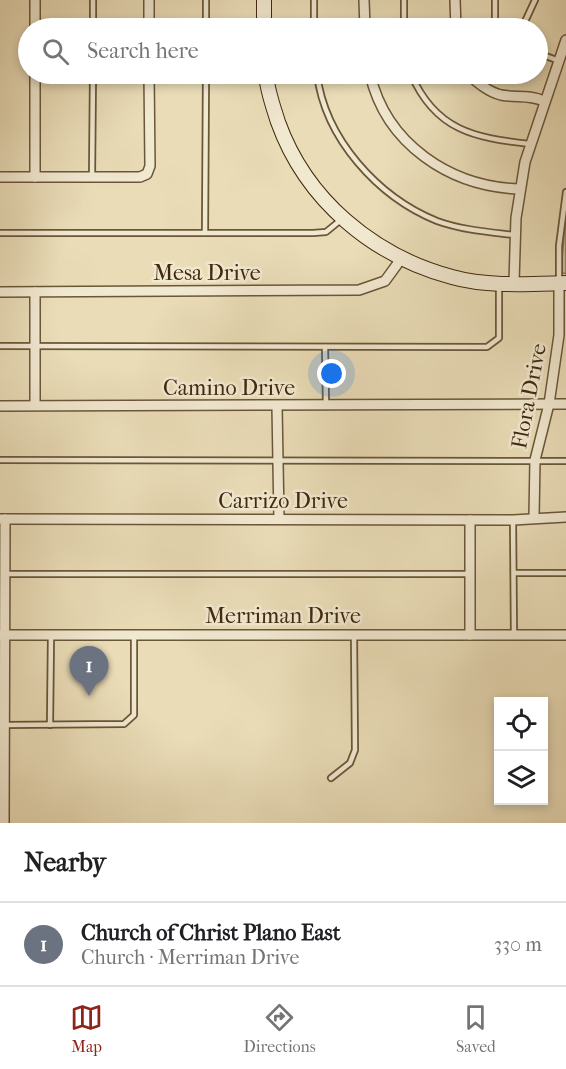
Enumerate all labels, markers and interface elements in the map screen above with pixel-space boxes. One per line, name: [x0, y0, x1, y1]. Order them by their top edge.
search box: [18, 18, 548, 84]
icon: search: [39, 35, 72, 68]
text: Search here: [87, 38, 199, 64]
street label: Mesa Drive: [153, 260, 261, 286]
street label: Flora Drive: [506, 341, 552, 451]
your location: [317, 359, 346, 388]
street label: Camino Drive: [163, 375, 295, 401]
street label: Carrizo Drive: [218, 488, 348, 514]
street label: Merriman Drive: [205, 603, 361, 629]
pin: 1: [70, 646, 109, 696]
map controls: [494, 697, 548, 805]
button: locate: [494, 697, 548, 751]
button: layers: [494, 751, 548, 805]
text: Nearby: [24, 847, 106, 878]
text: Church of Christ Plano East: [81, 920, 341, 946]
text: 1: [40, 933, 47, 956]
text: 330 m: [494, 933, 542, 956]
text: Church · Merriman Drive: [81, 946, 299, 969]
tab: Map: [70, 1001, 103, 1056]
tab: Directions: [244, 1001, 316, 1056]
tab: Saved: [456, 1001, 496, 1056]

